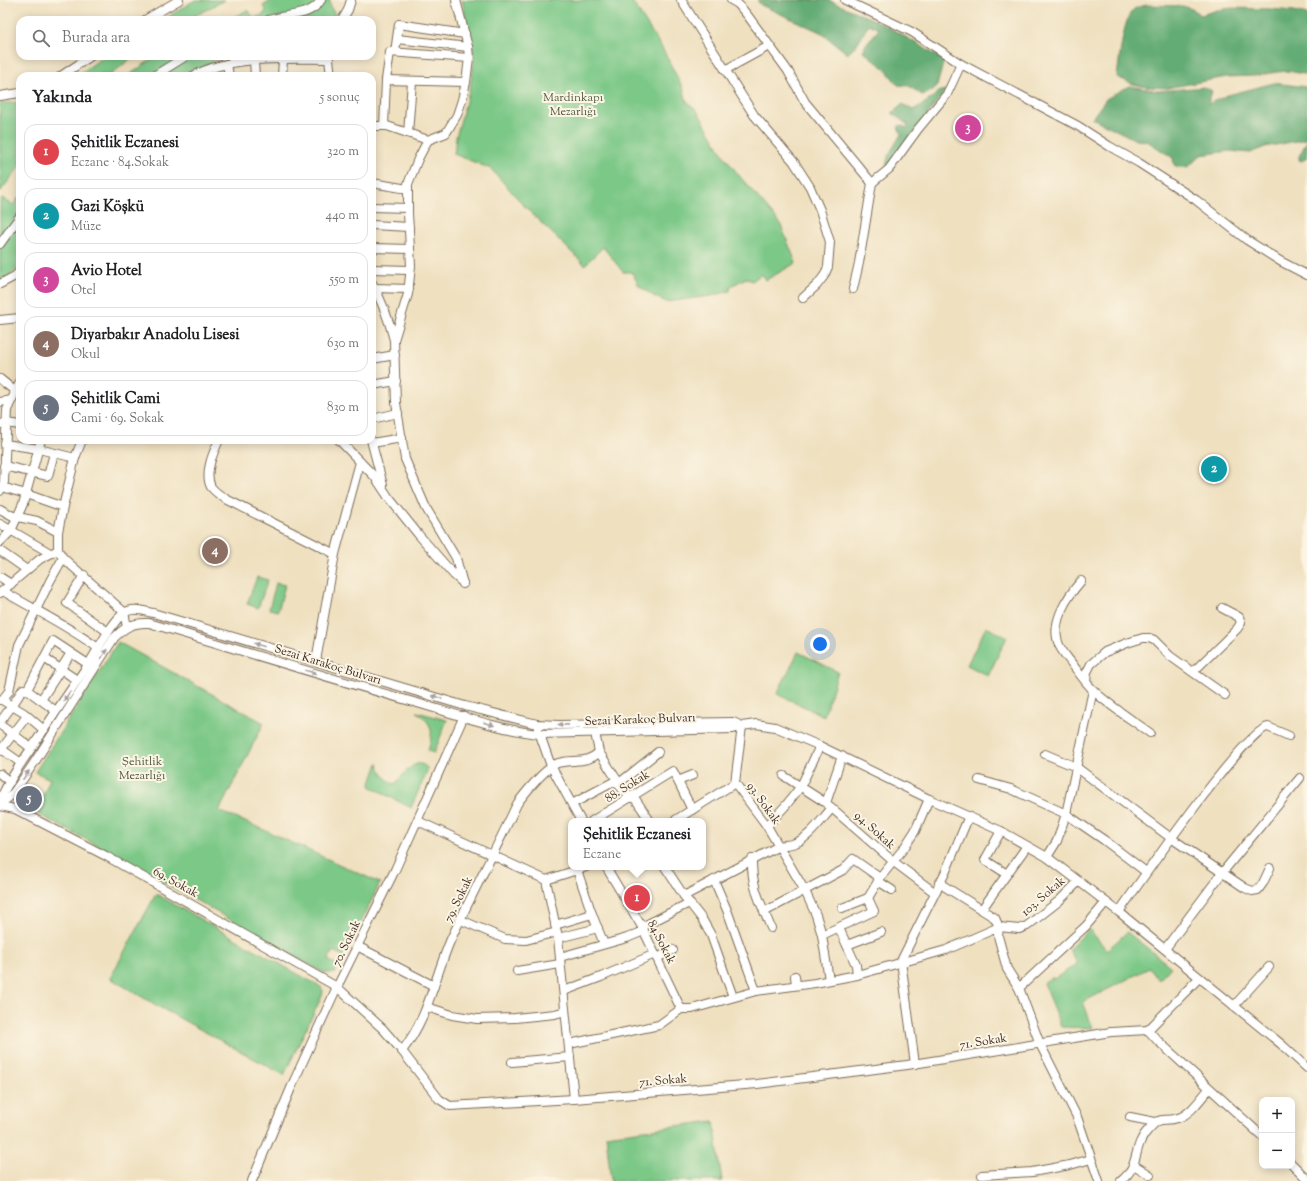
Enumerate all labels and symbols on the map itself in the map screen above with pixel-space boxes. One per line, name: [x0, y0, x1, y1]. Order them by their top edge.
park label: Mardinkapı Mezarlığı: [543, 89, 604, 121]
pin: 3: [955, 113, 981, 143]
pin: 2: [1201, 454, 1227, 484]
pin: 4: [202, 536, 228, 566]
your location: [810, 634, 830, 654]
street label: Sezai Karakoç Bulvarı: [272, 640, 384, 690]
one-way arrow: [253, 642, 265, 648]
one-way arrow: [100, 648, 107, 660]
one-way arrow: [305, 669, 317, 675]
one-way arrow: [63, 691, 71, 701]
one-way arrow: [431, 694, 443, 700]
street label: Sezai Karakoç Bulvarı: [584, 709, 696, 731]
one-way arrow: [484, 721, 496, 727]
one-way arrow: [556, 722, 569, 728]
park label: Şehitlik Mezarlığı: [119, 753, 166, 785]
street label: 88. Sokak: [602, 766, 654, 808]
one-way arrow: [22, 770, 30, 780]
street label: 93. Sokak: [742, 779, 785, 829]
pin: 5: [16, 784, 42, 814]
street label: 94. Sokak: [850, 807, 899, 854]
street label: 69. Sokak: [149, 863, 202, 903]
street label: 103. Sokak: [1018, 872, 1070, 921]
street label: 79. Sokak: [440, 873, 478, 926]
pin: 1: [624, 883, 650, 913]
street label: 70. Sokak: [328, 917, 366, 970]
street label: 84.Sokak: [642, 917, 680, 968]
street label: 71. Sokak: [958, 1029, 1009, 1055]
street label: 71. Sokak: [638, 1070, 688, 1092]

